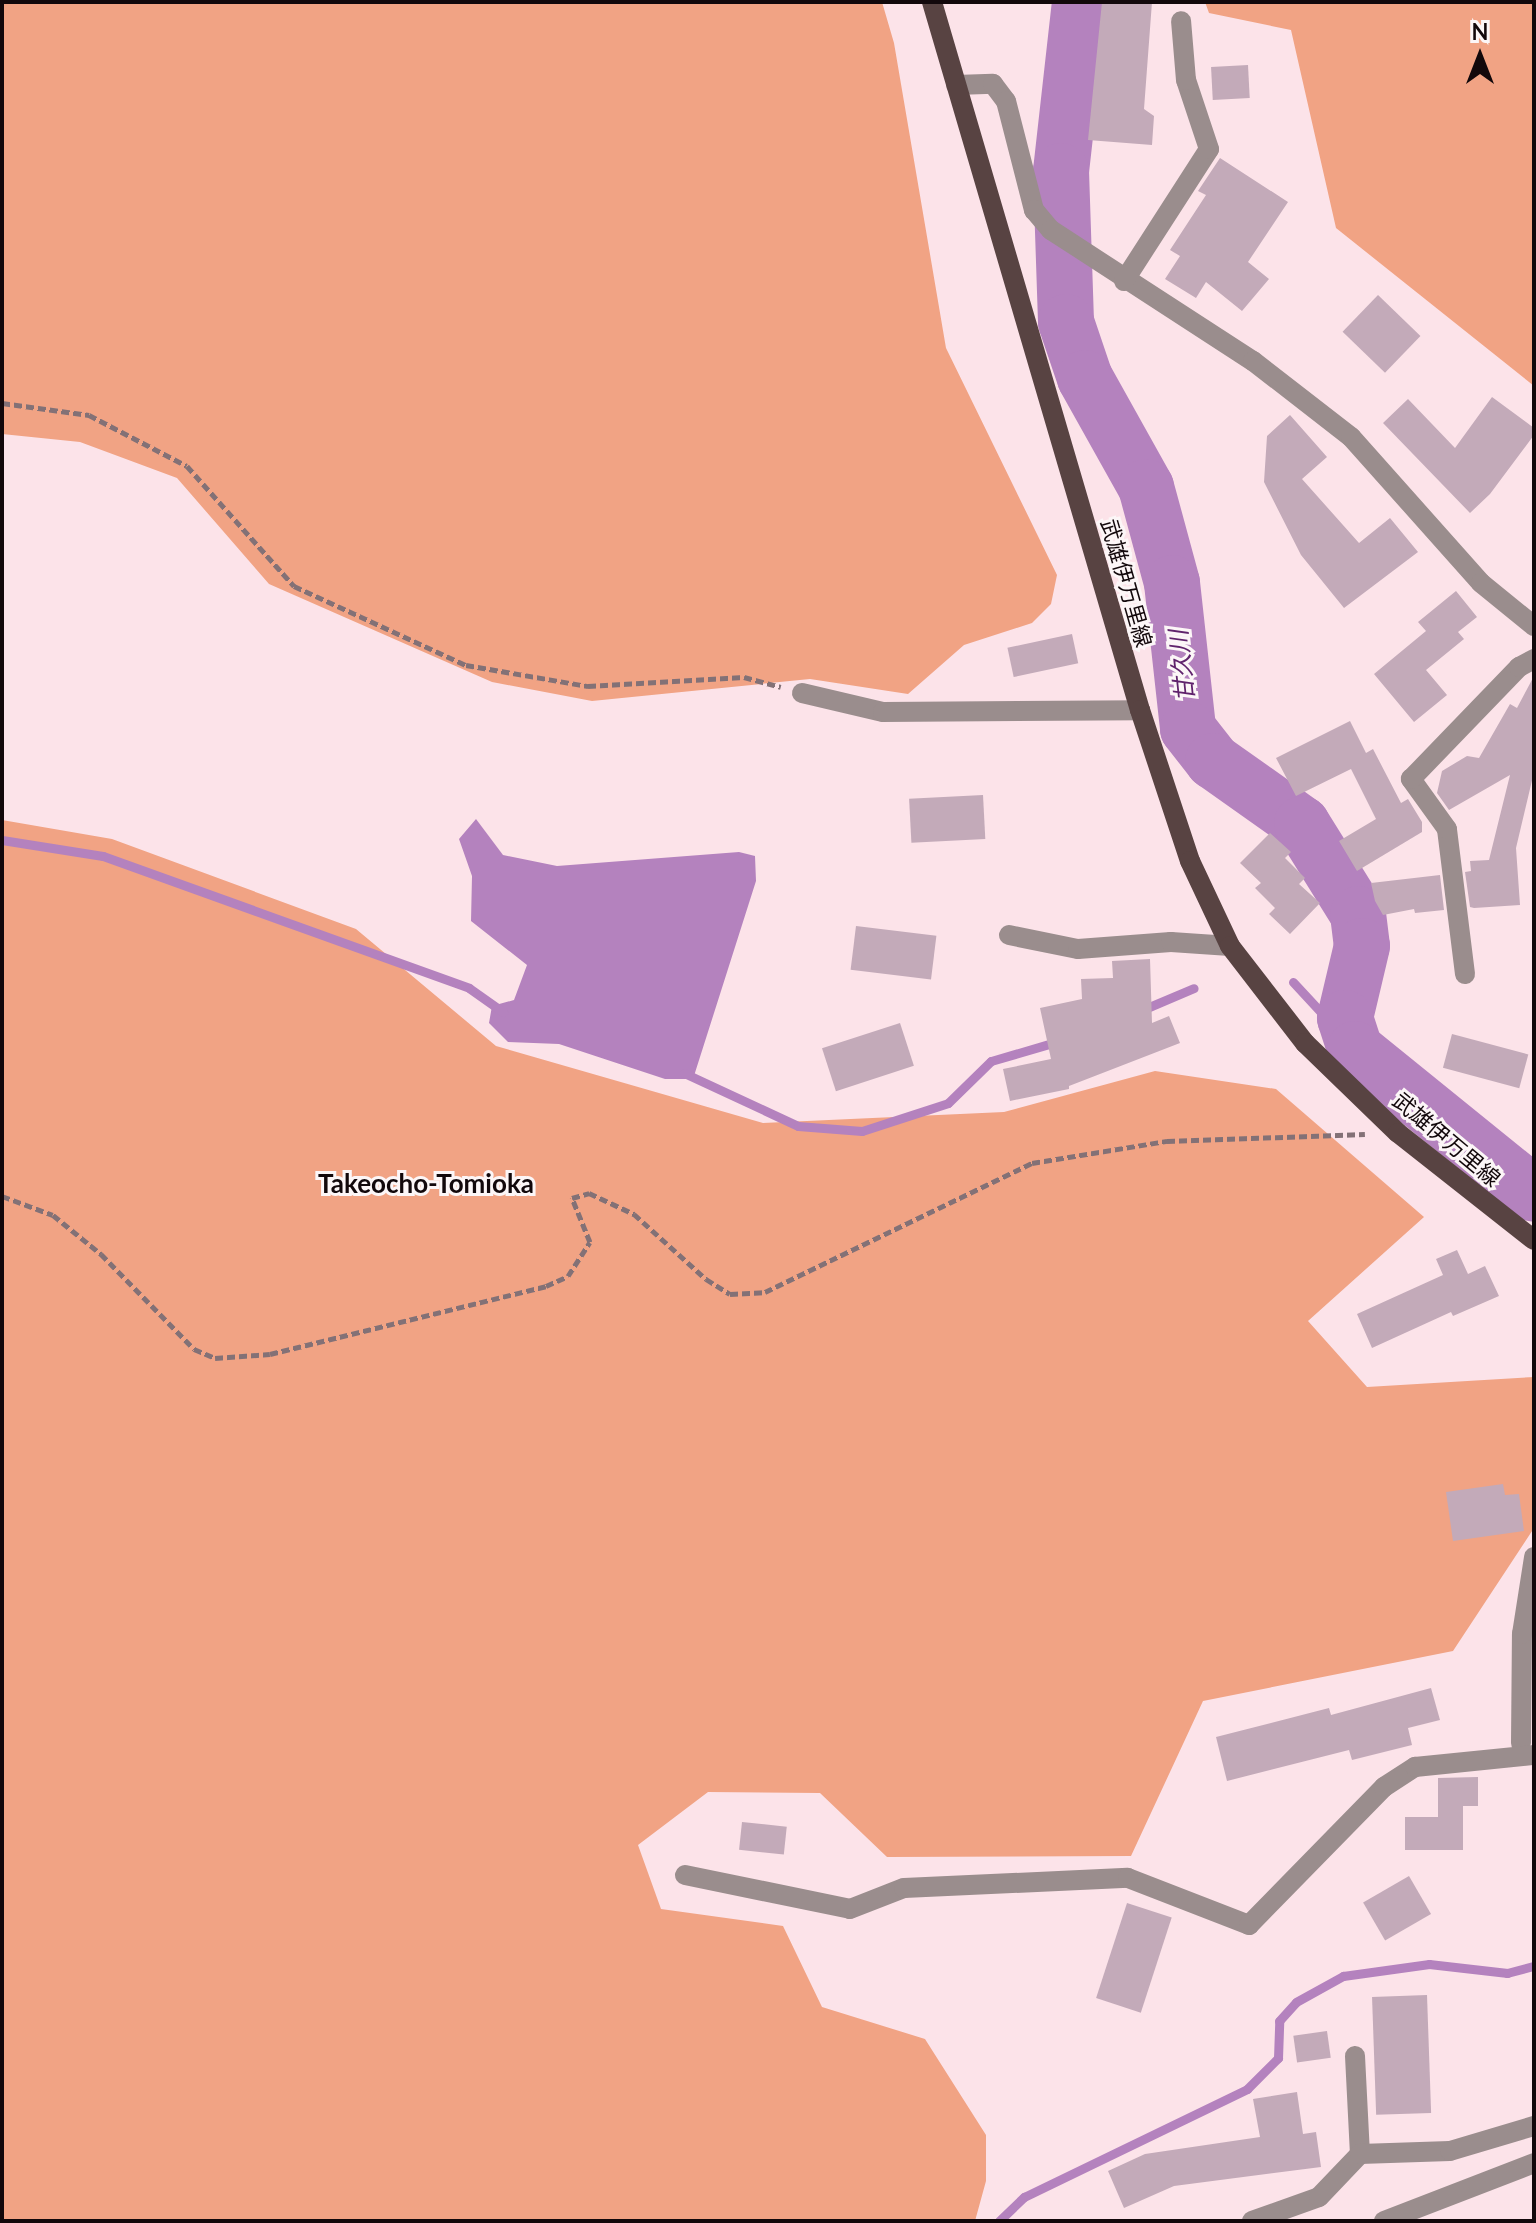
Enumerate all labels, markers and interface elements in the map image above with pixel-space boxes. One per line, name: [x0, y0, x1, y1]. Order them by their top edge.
north arrow: [1440, 16, 1520, 96]
text: N: [1472, 18, 1488, 45]
street label: 武雄伊万里線: [1096, 516, 1158, 650]
water label: 甘久川: [1163, 629, 1199, 703]
street label: 武雄伊万里線: [1388, 1086, 1506, 1192]
district label: Takeocho-Tomioka: [318, 1168, 534, 1200]

